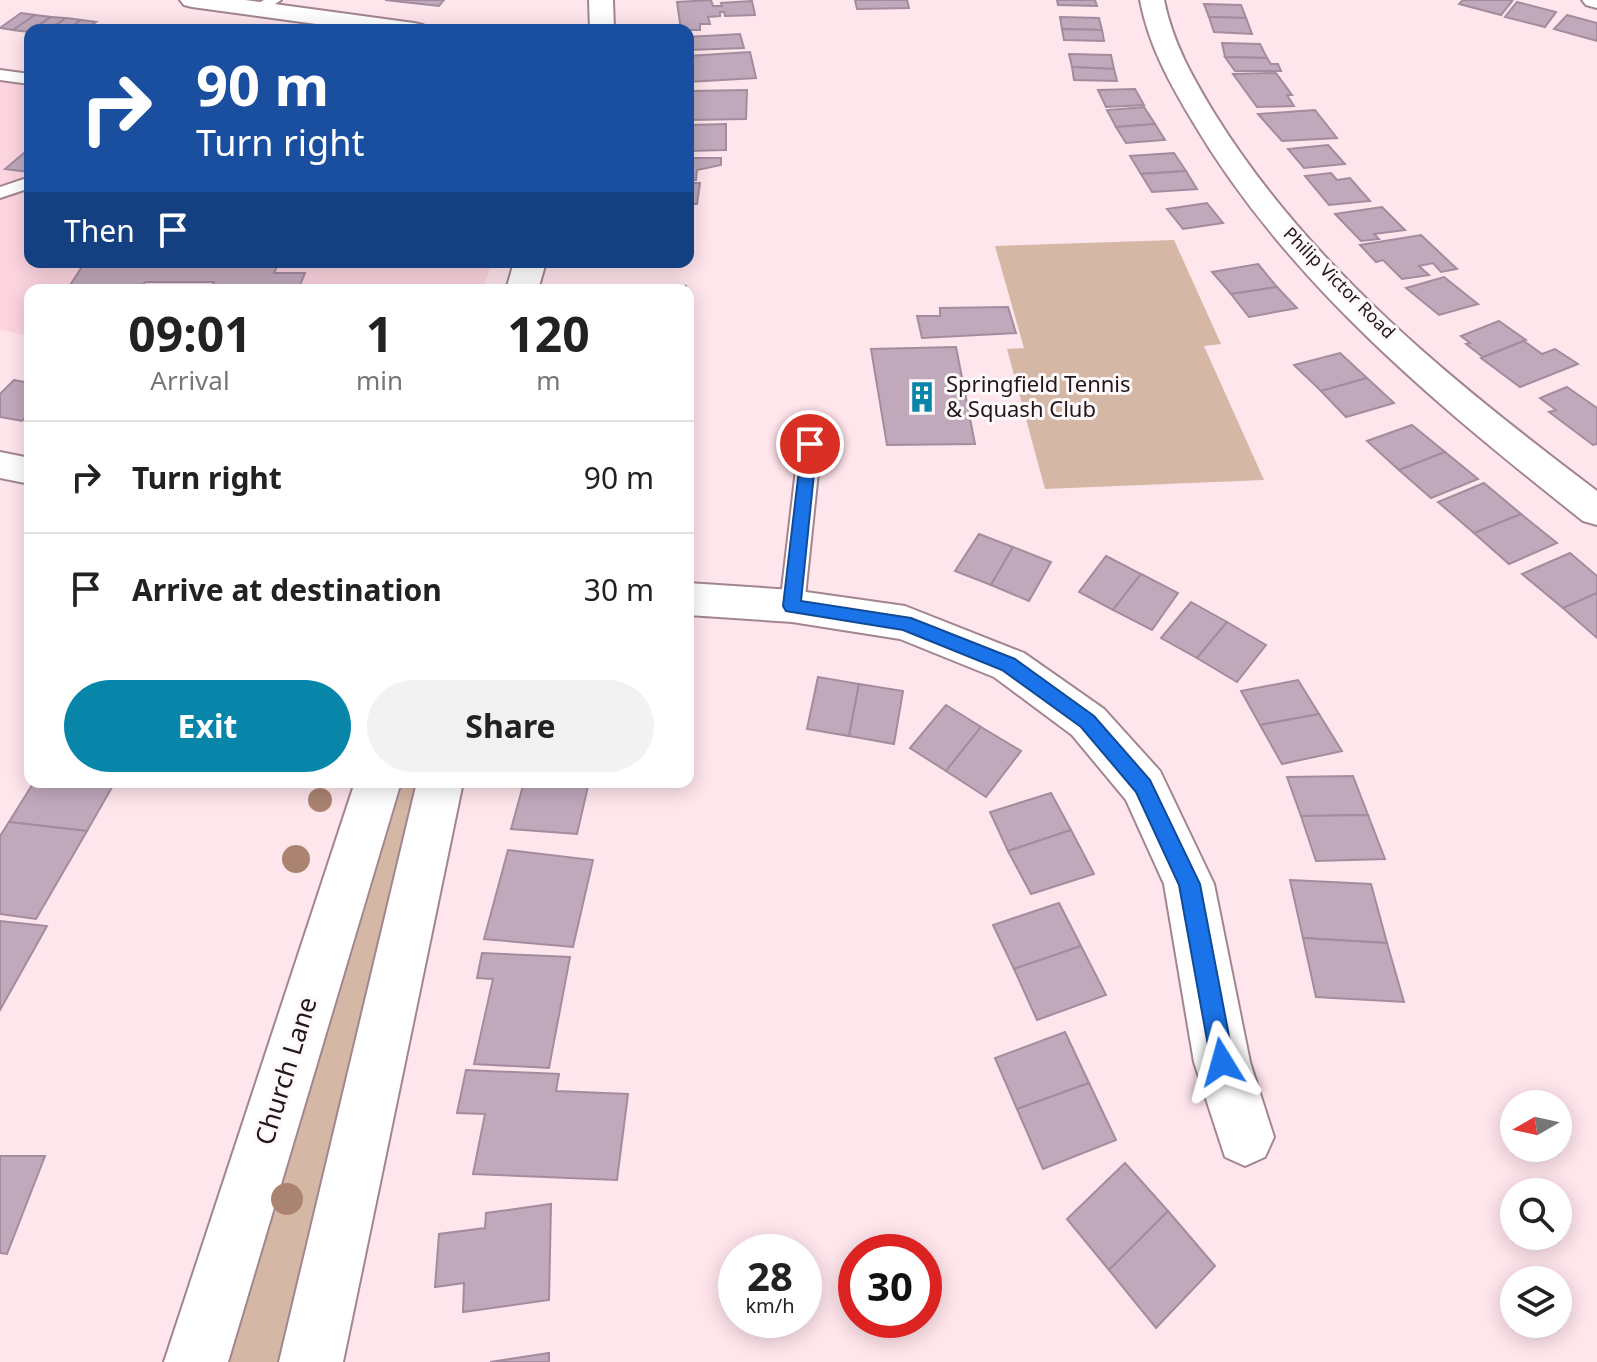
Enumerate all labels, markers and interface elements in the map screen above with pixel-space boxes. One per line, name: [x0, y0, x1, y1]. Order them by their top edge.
text: 90 m: [196, 46, 329, 122]
icon: right: [64, 56, 168, 160]
text: Turn right: [196, 118, 364, 167]
icon: arrive: [151, 208, 195, 252]
text: Then: [64, 210, 135, 251]
street label: Philip Victor Road: [1279, 221, 1401, 343]
text: 09:01: [128, 301, 252, 366]
text: 1: [366, 301, 393, 366]
text: 120: [507, 301, 590, 366]
text: Arrival: [150, 362, 230, 398]
text: min: [356, 362, 403, 398]
text: m: [536, 362, 561, 398]
place label: Springfield Tennis & Squash Club: [946, 368, 1131, 423]
building icon: Springfield Tennis & Squash Club: [905, 380, 939, 414]
pin: [776, 410, 844, 478]
icon: arrive: [788, 422, 832, 466]
icon: right: [64, 455, 108, 499]
text: Turn right: [132, 457, 282, 498]
text: 90 m: [584, 457, 654, 498]
icon: arrive: [64, 567, 108, 611]
text: Arrive at destination: [132, 569, 442, 610]
text: 30 m: [584, 569, 654, 610]
button: Exit: [64, 680, 351, 772]
button: Share: [367, 680, 654, 772]
street label: Church Lane: [245, 992, 325, 1149]
position arrow: [1180, 1020, 1264, 1104]
north arrow: [1500, 1090, 1572, 1162]
map controls: [1500, 1090, 1572, 1338]
button: search: [1500, 1178, 1572, 1250]
speed limit sign: 30: [838, 1234, 942, 1338]
text: 28: [747, 1248, 793, 1303]
button: layers: [1500, 1266, 1572, 1338]
text: km/h: [745, 1292, 795, 1319]

